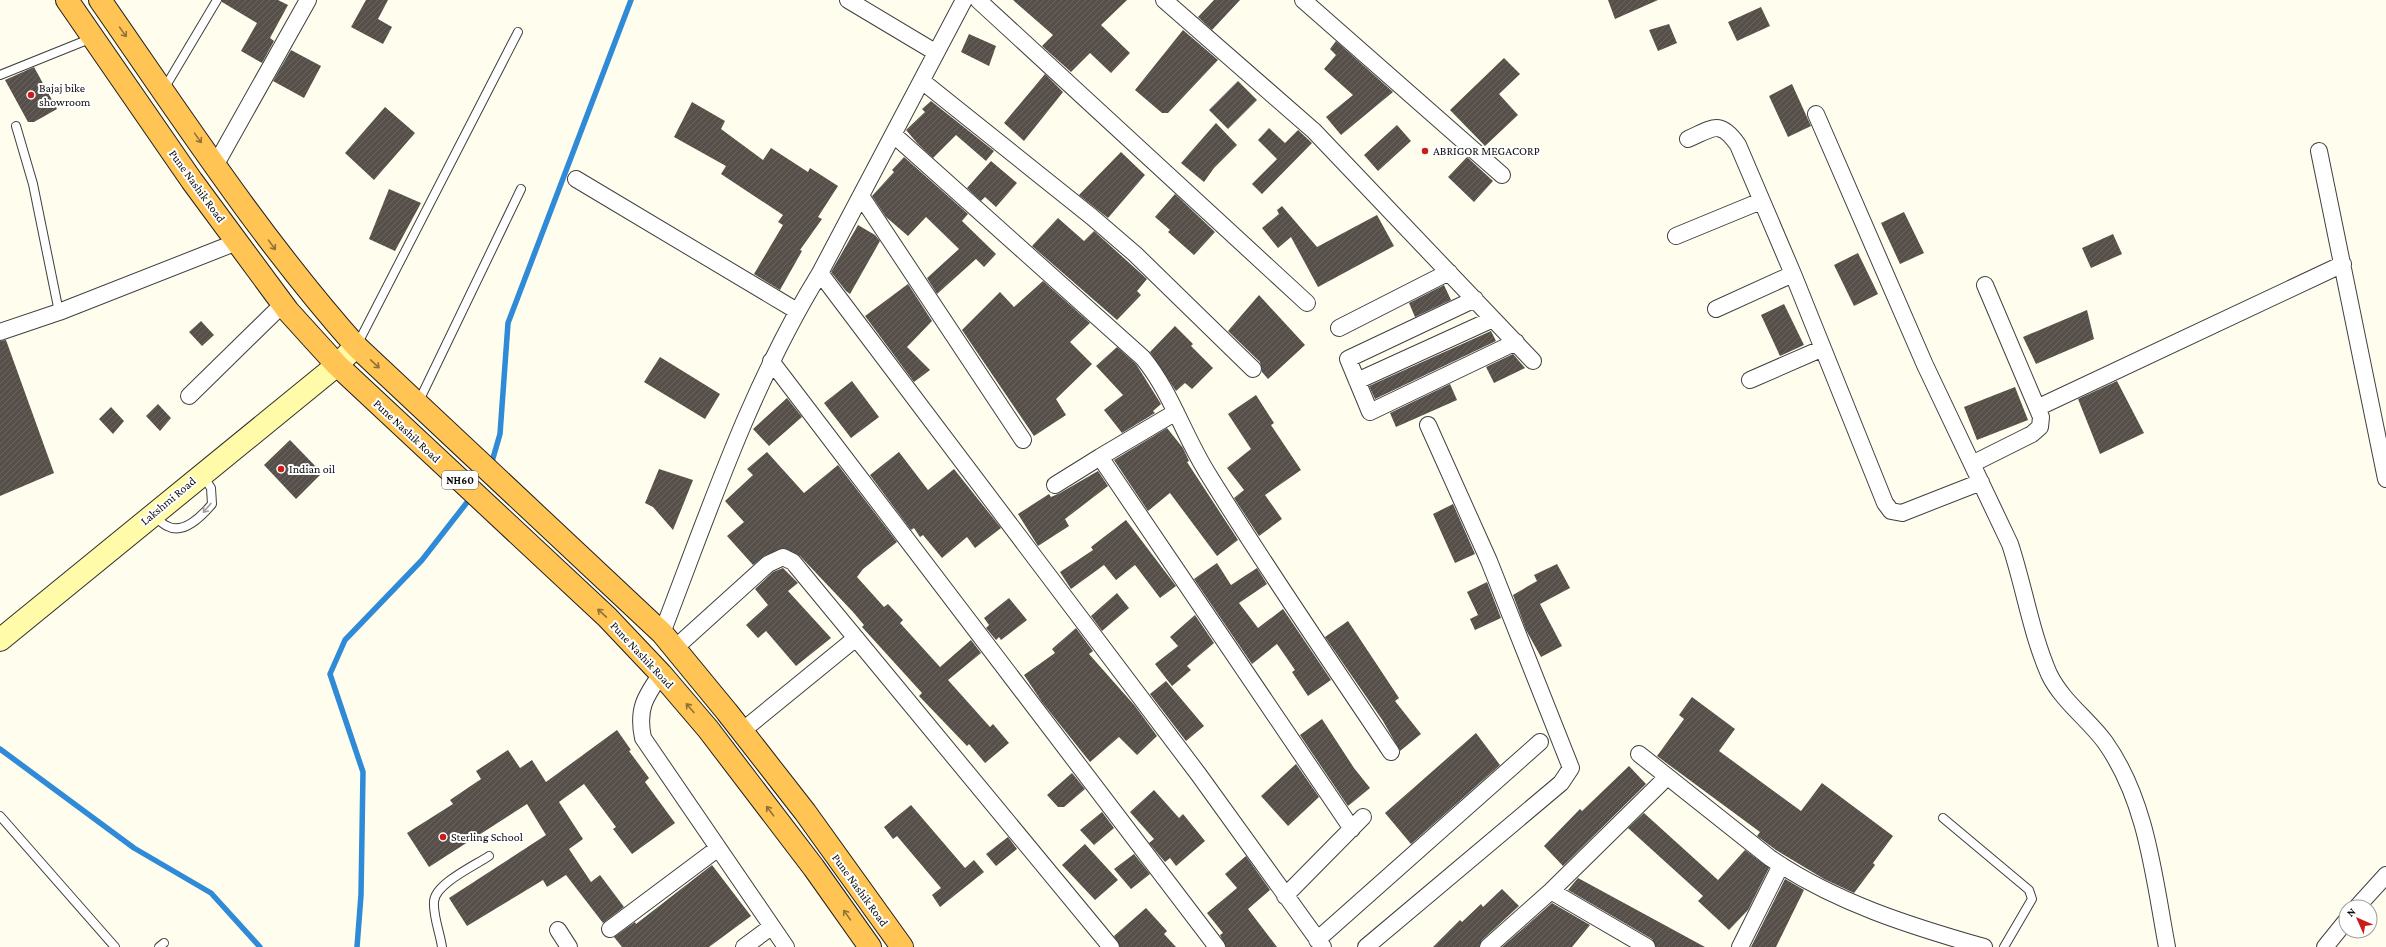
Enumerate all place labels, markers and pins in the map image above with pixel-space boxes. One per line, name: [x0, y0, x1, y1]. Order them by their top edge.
place label: Bajaj bike showroom: [39, 81, 91, 109]
marker: Bajaj bike showroom: [26, 90, 36, 100]
place label: ABRIGOR MEGACORP: [1433, 144, 1540, 158]
marker: ABRIGOR MEGACORP: [1420, 146, 1430, 156]
place label: Indian oil: [289, 462, 335, 476]
marker: Indian oil: [276, 464, 286, 474]
place label: Sterling School: [451, 830, 523, 844]
marker: Sterling School: [438, 832, 448, 842]

